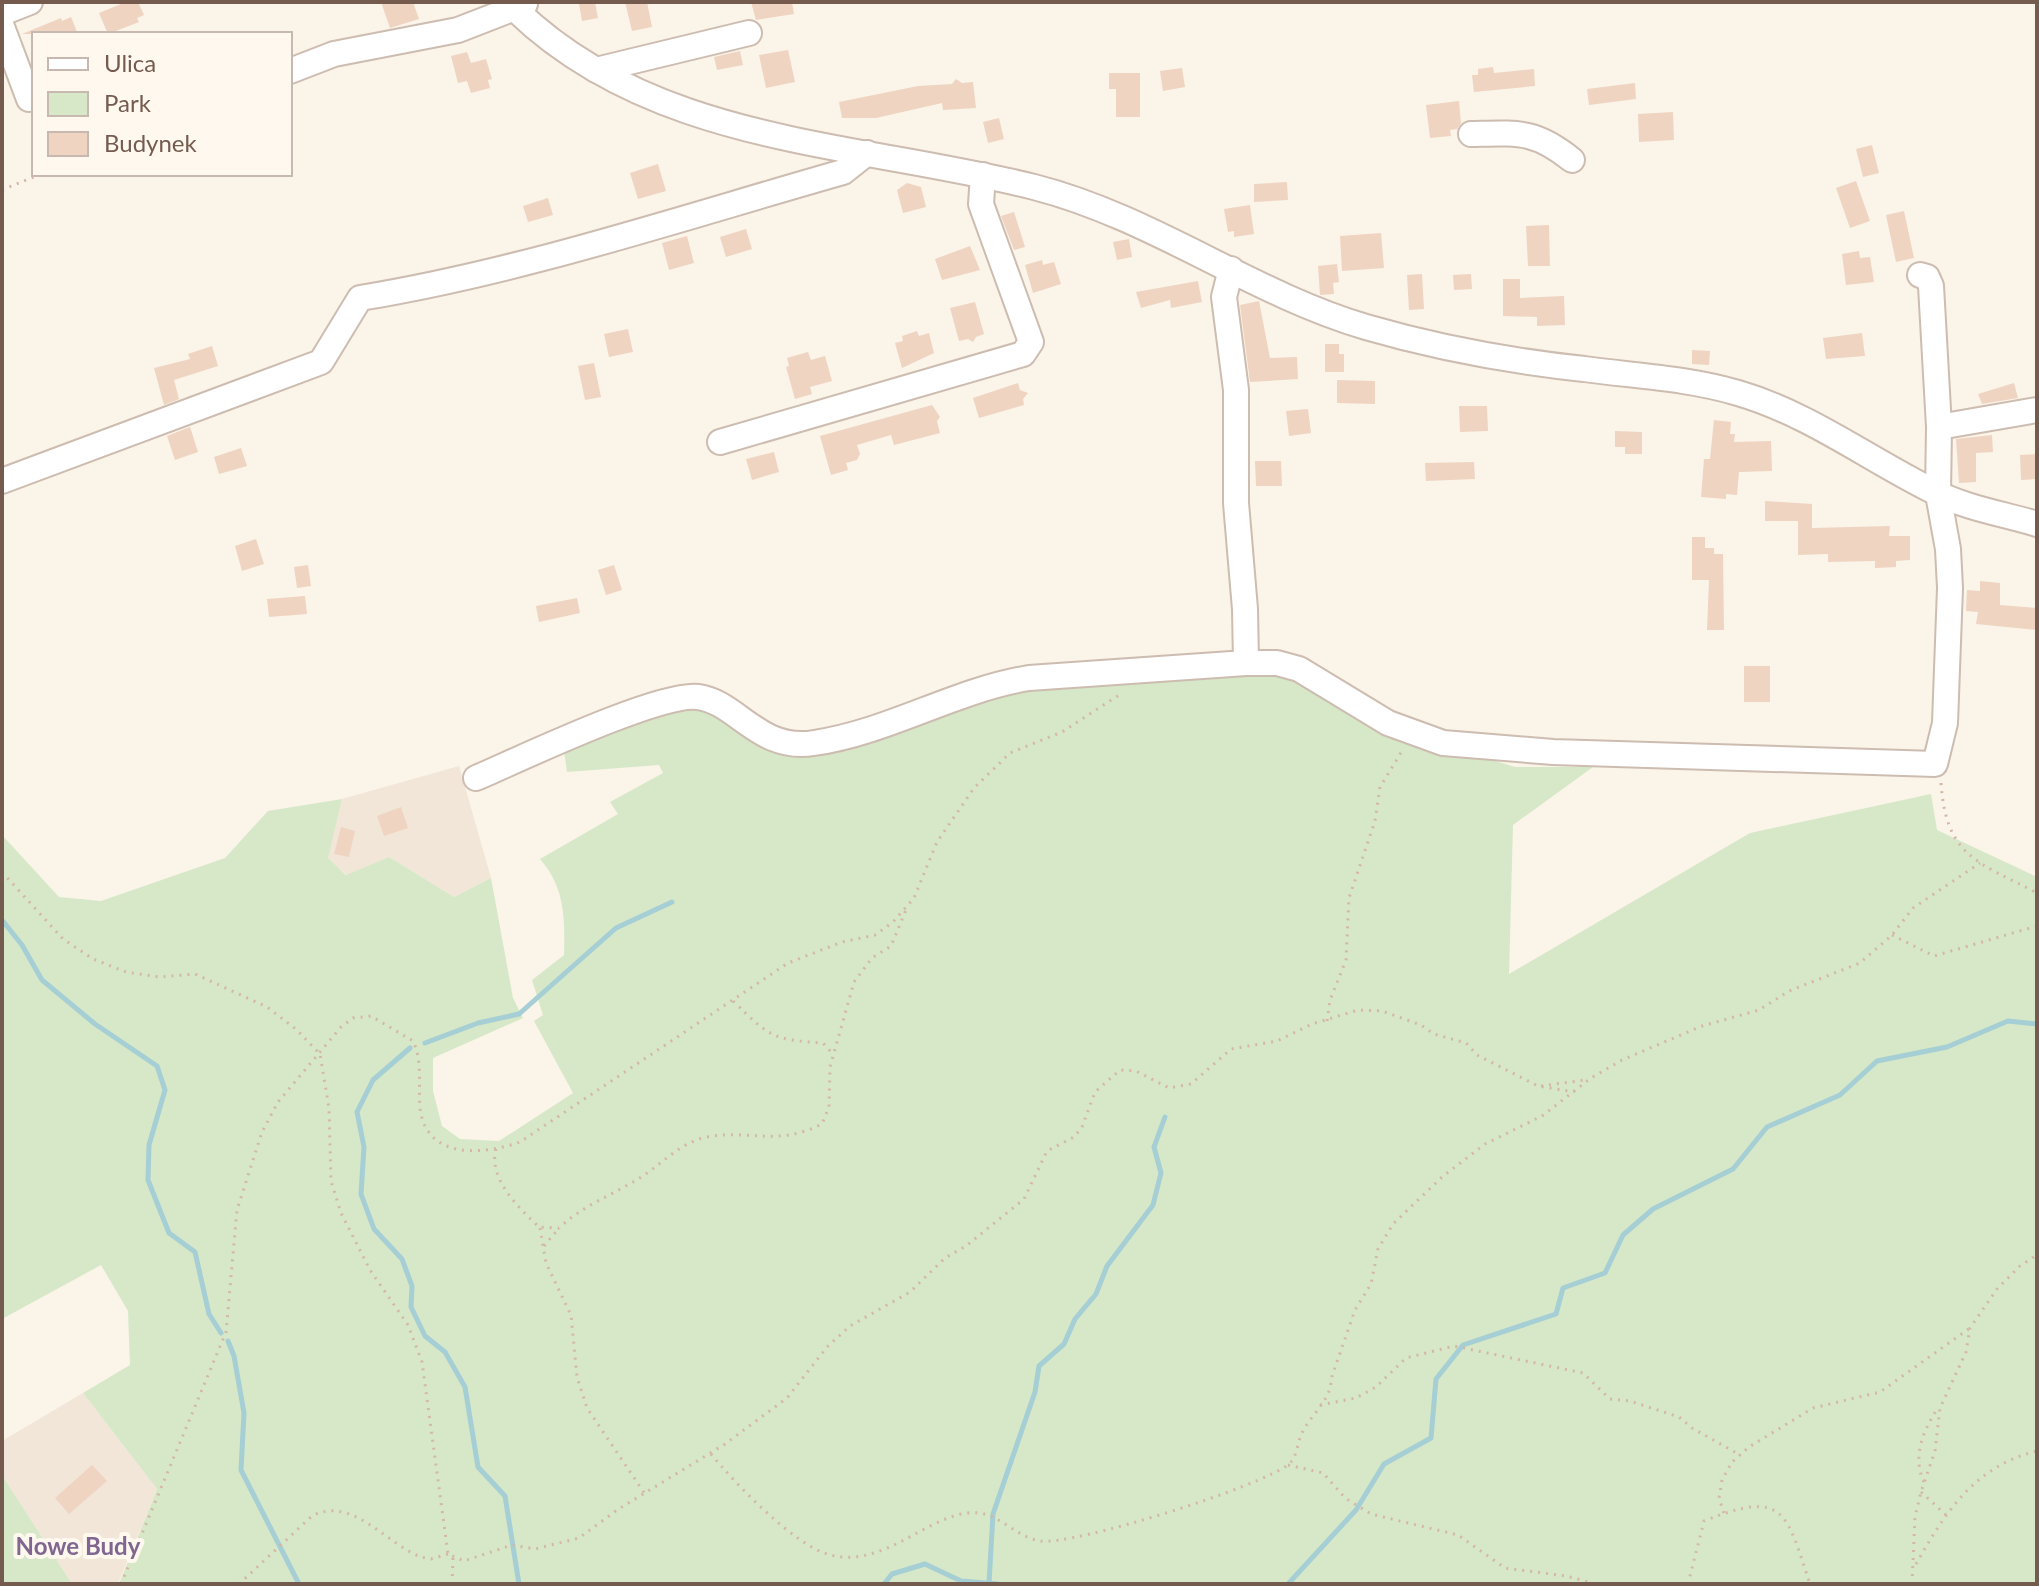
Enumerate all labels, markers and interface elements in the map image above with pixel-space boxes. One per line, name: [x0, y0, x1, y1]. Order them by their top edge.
legend: [32, 32, 292, 176]
text: Ulica: [104, 48, 156, 77]
text: Park: [104, 88, 152, 117]
text: Budynek: [104, 128, 198, 157]
district label: Nowe Budy: [16, 1531, 141, 1560]

